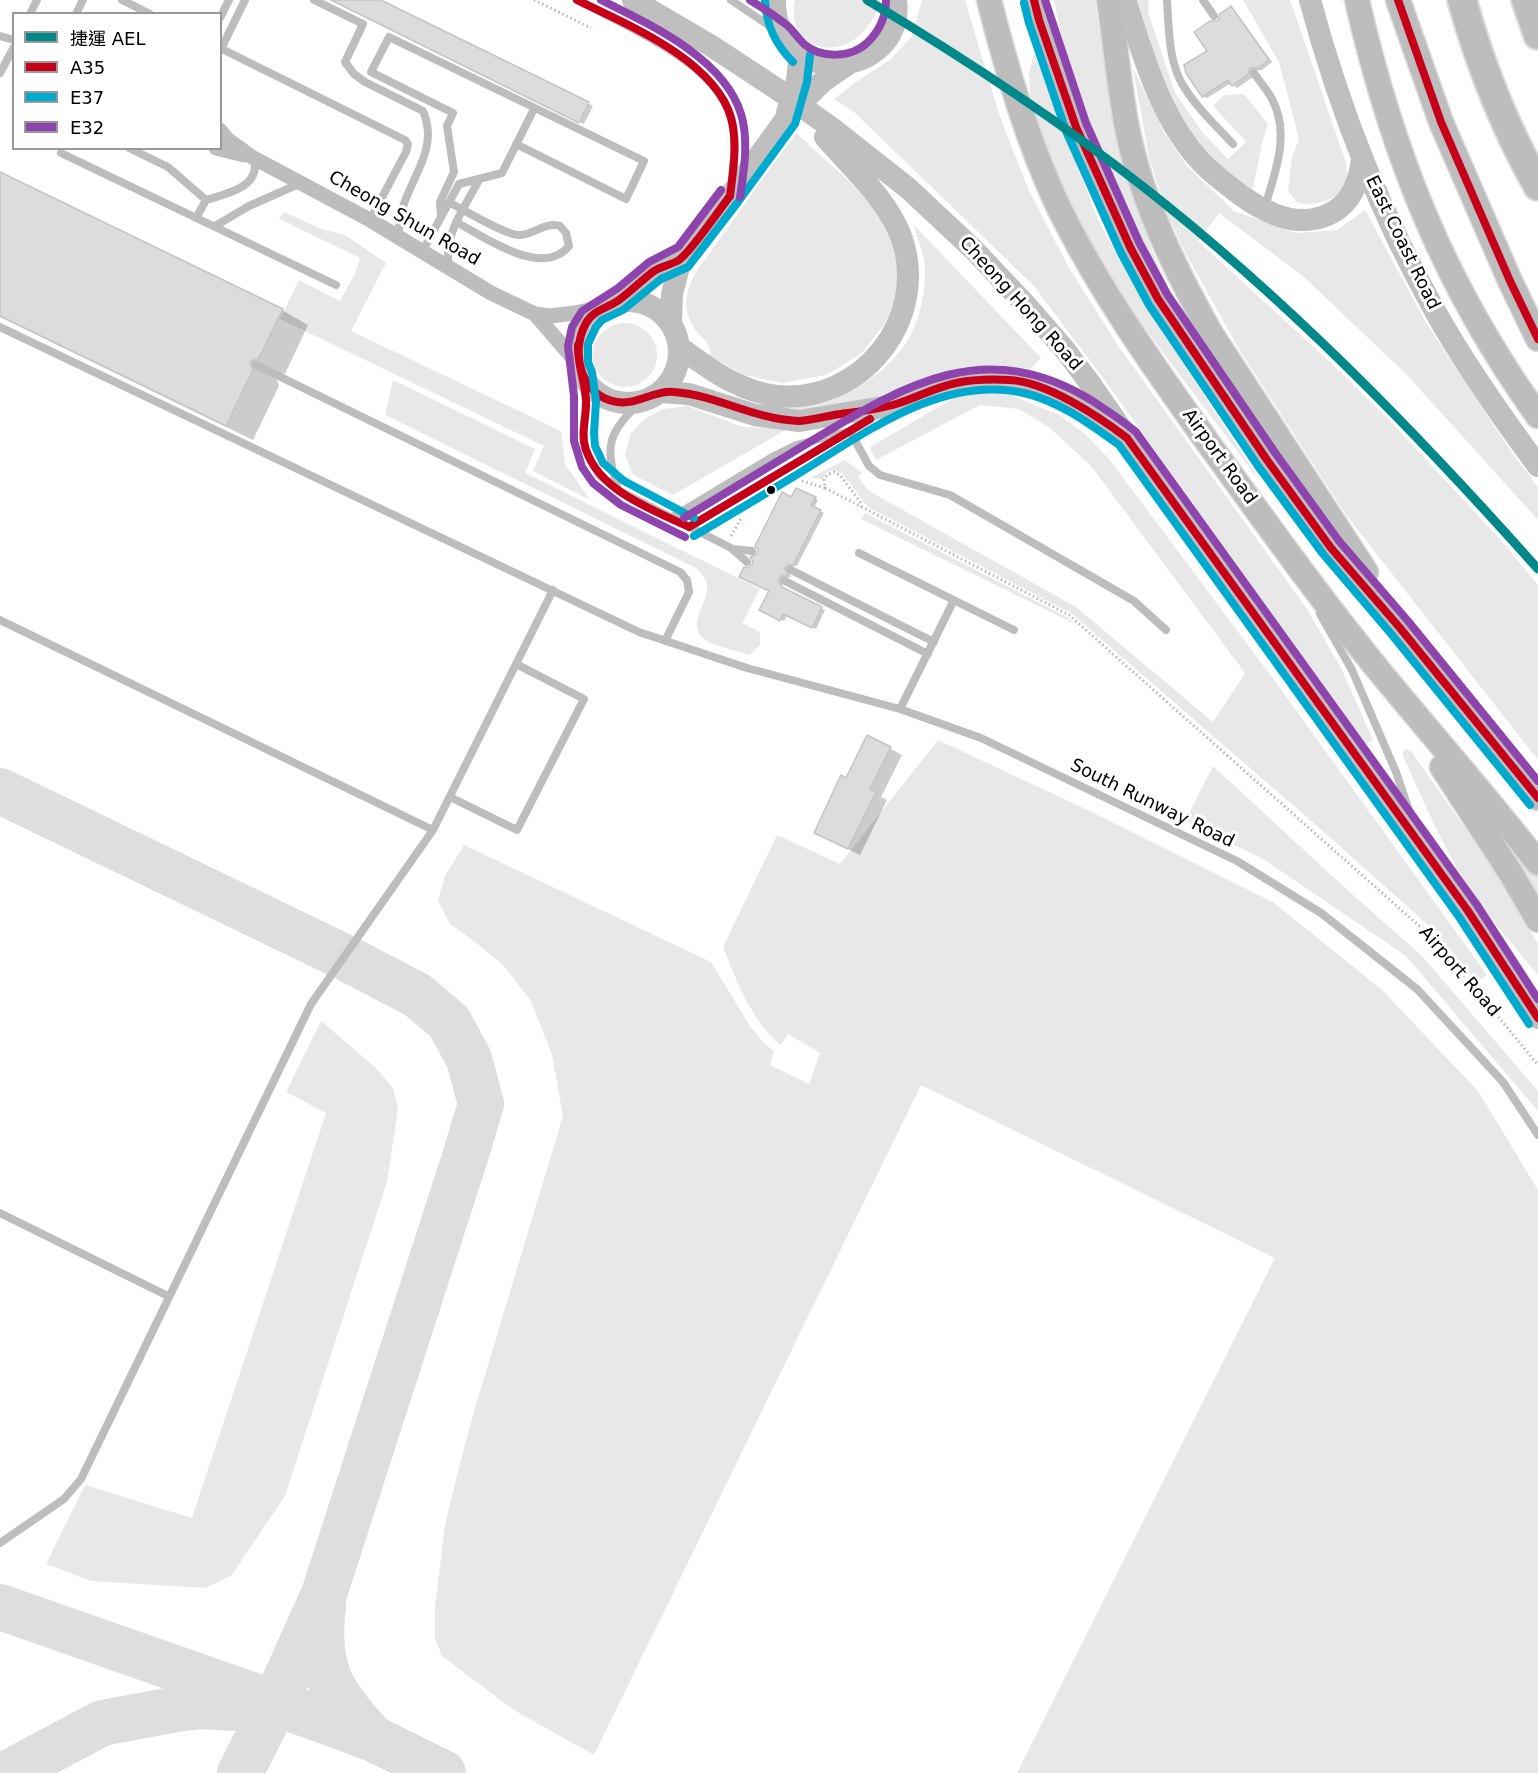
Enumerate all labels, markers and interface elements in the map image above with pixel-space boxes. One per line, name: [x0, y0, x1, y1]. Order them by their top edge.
legend: [12, 12, 222, 150]
text: 捷運 AEL: [70, 28, 145, 49]
text: A35: [70, 57, 105, 78]
text: E37: [70, 87, 104, 108]
text: E32: [70, 117, 104, 138]
street label: Cheong Shun Road: [324, 167, 484, 271]
street label: East Coast Road: [1360, 172, 1444, 314]
street label: Cheong Hong Road: [954, 233, 1086, 375]
street label: Airport Road: [1177, 405, 1261, 509]
unlabelled marker: [765, 484, 777, 496]
street label: South Runway Road: [1066, 755, 1238, 853]
street label: Airport Road: [1414, 922, 1504, 1022]

